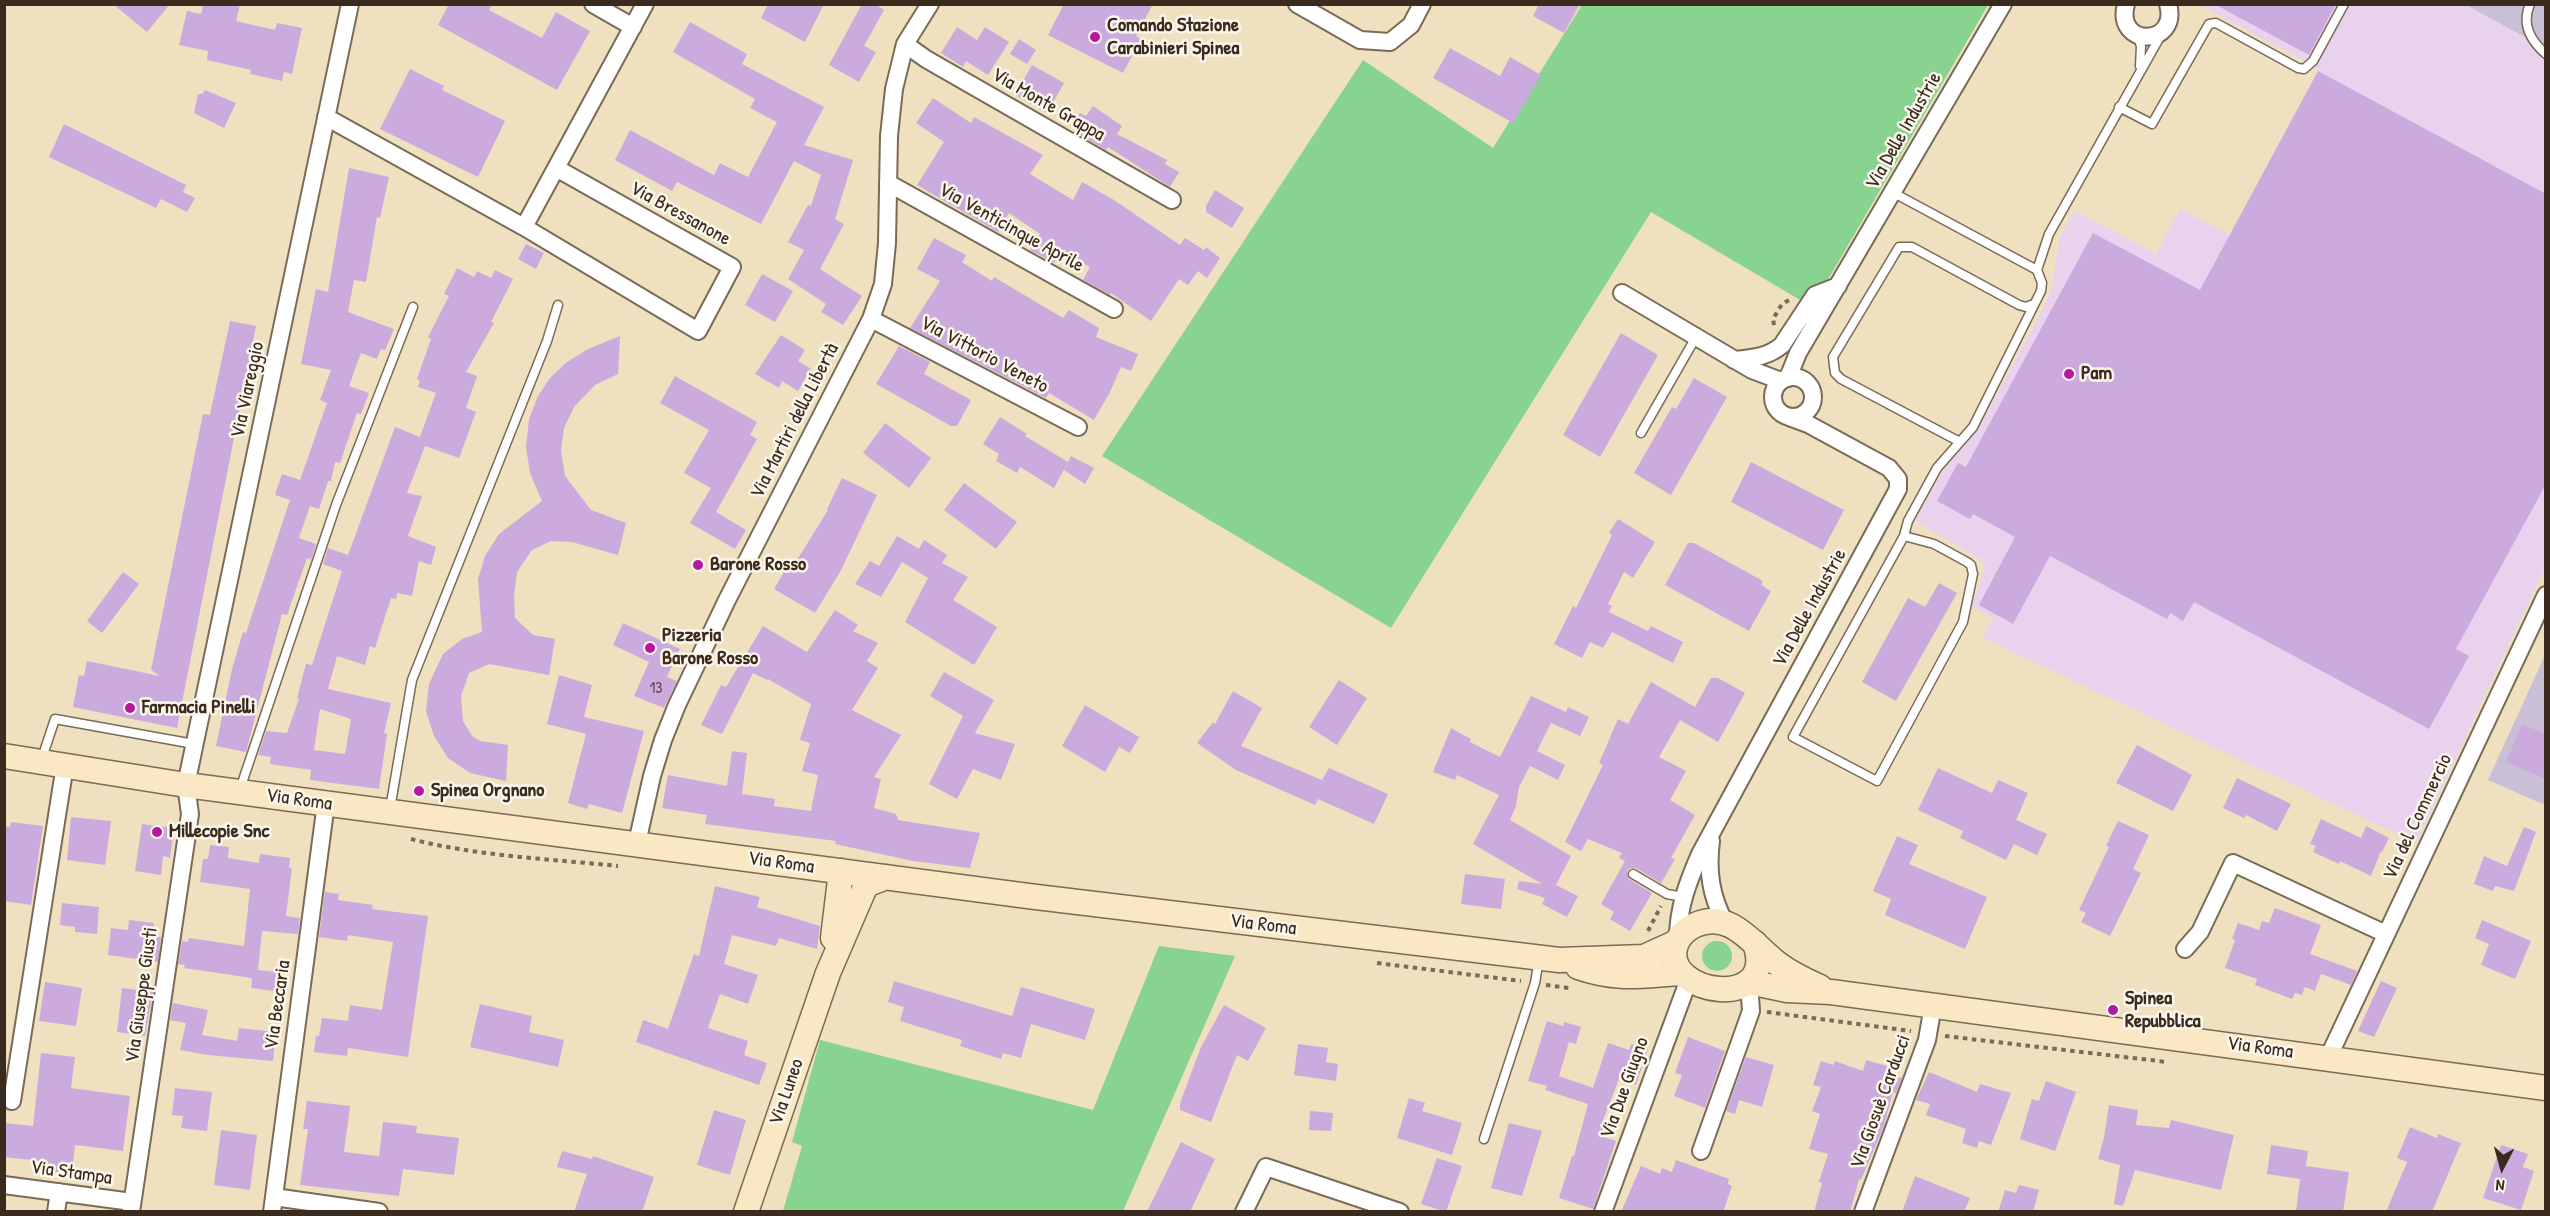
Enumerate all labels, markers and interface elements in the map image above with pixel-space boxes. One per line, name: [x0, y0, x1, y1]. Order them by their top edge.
place label: Comando Stazione Carabinieri Spinea: [1107, 14, 1239, 61]
marker: Comando Stazione Carabinieri Spinea: [1088, 30, 1102, 44]
street label: Via Monte Grappa: [987, 63, 1109, 147]
street label: Via Delle Industrie: [1861, 68, 1947, 194]
street label: Via Bressanone: [626, 177, 734, 251]
street label: Via Venticinque Aprile: [934, 178, 1088, 278]
street label: Via Vittorio Veneto: [916, 311, 1052, 399]
street label: Via Martiri della Libertà: [745, 339, 845, 503]
street label: Via Viareggio: [226, 340, 270, 440]
place label: Pam: [2081, 362, 2112, 386]
marker: Pam: [2062, 367, 2076, 381]
street label: Via Delle Industrie: [1768, 545, 1852, 671]
place label: Barone Rosso: [710, 553, 806, 577]
marker: Barone Rosso: [691, 558, 705, 572]
place label: Pizzeria Barone Rosso: [662, 624, 758, 671]
marker: Pizzeria Barone Rosso: [643, 641, 657, 655]
house number: 13: [650, 679, 662, 699]
place label: Farmacia Pinelli: [142, 696, 255, 720]
marker: Farmacia Pinelli: [123, 701, 137, 715]
street label: Via del Commercio: [2378, 750, 2458, 884]
place label: Spinea Orgnano: [431, 779, 544, 803]
street label: Via Roma: [264, 783, 334, 817]
marker: Spinea Orgnano: [412, 784, 426, 798]
place label: Millecopie Snc: [169, 820, 269, 844]
marker: Millecopie Snc: [150, 825, 164, 839]
street label: Via Roma: [746, 846, 816, 880]
street label: Via Roma: [1228, 909, 1298, 941]
street label: Via Giuseppe Giusti: [121, 926, 163, 1064]
street label: Via Beccaria: [260, 959, 296, 1051]
place label: Spinea Repubblica: [2125, 987, 2200, 1034]
marker: Spinea Repubblica: [2106, 1003, 2120, 1017]
street label: Via Roma: [2225, 1031, 2295, 1065]
street label: Via Giosuè Carducci: [1846, 1032, 1916, 1172]
street label: Via Due Giugno: [1596, 1034, 1654, 1142]
street label: Via Luneo: [764, 1056, 810, 1128]
north arrow: [2472, 1138, 2532, 1198]
street label: Via Stampa: [29, 1155, 113, 1191]
text: N: [2495, 1175, 2506, 1197]

